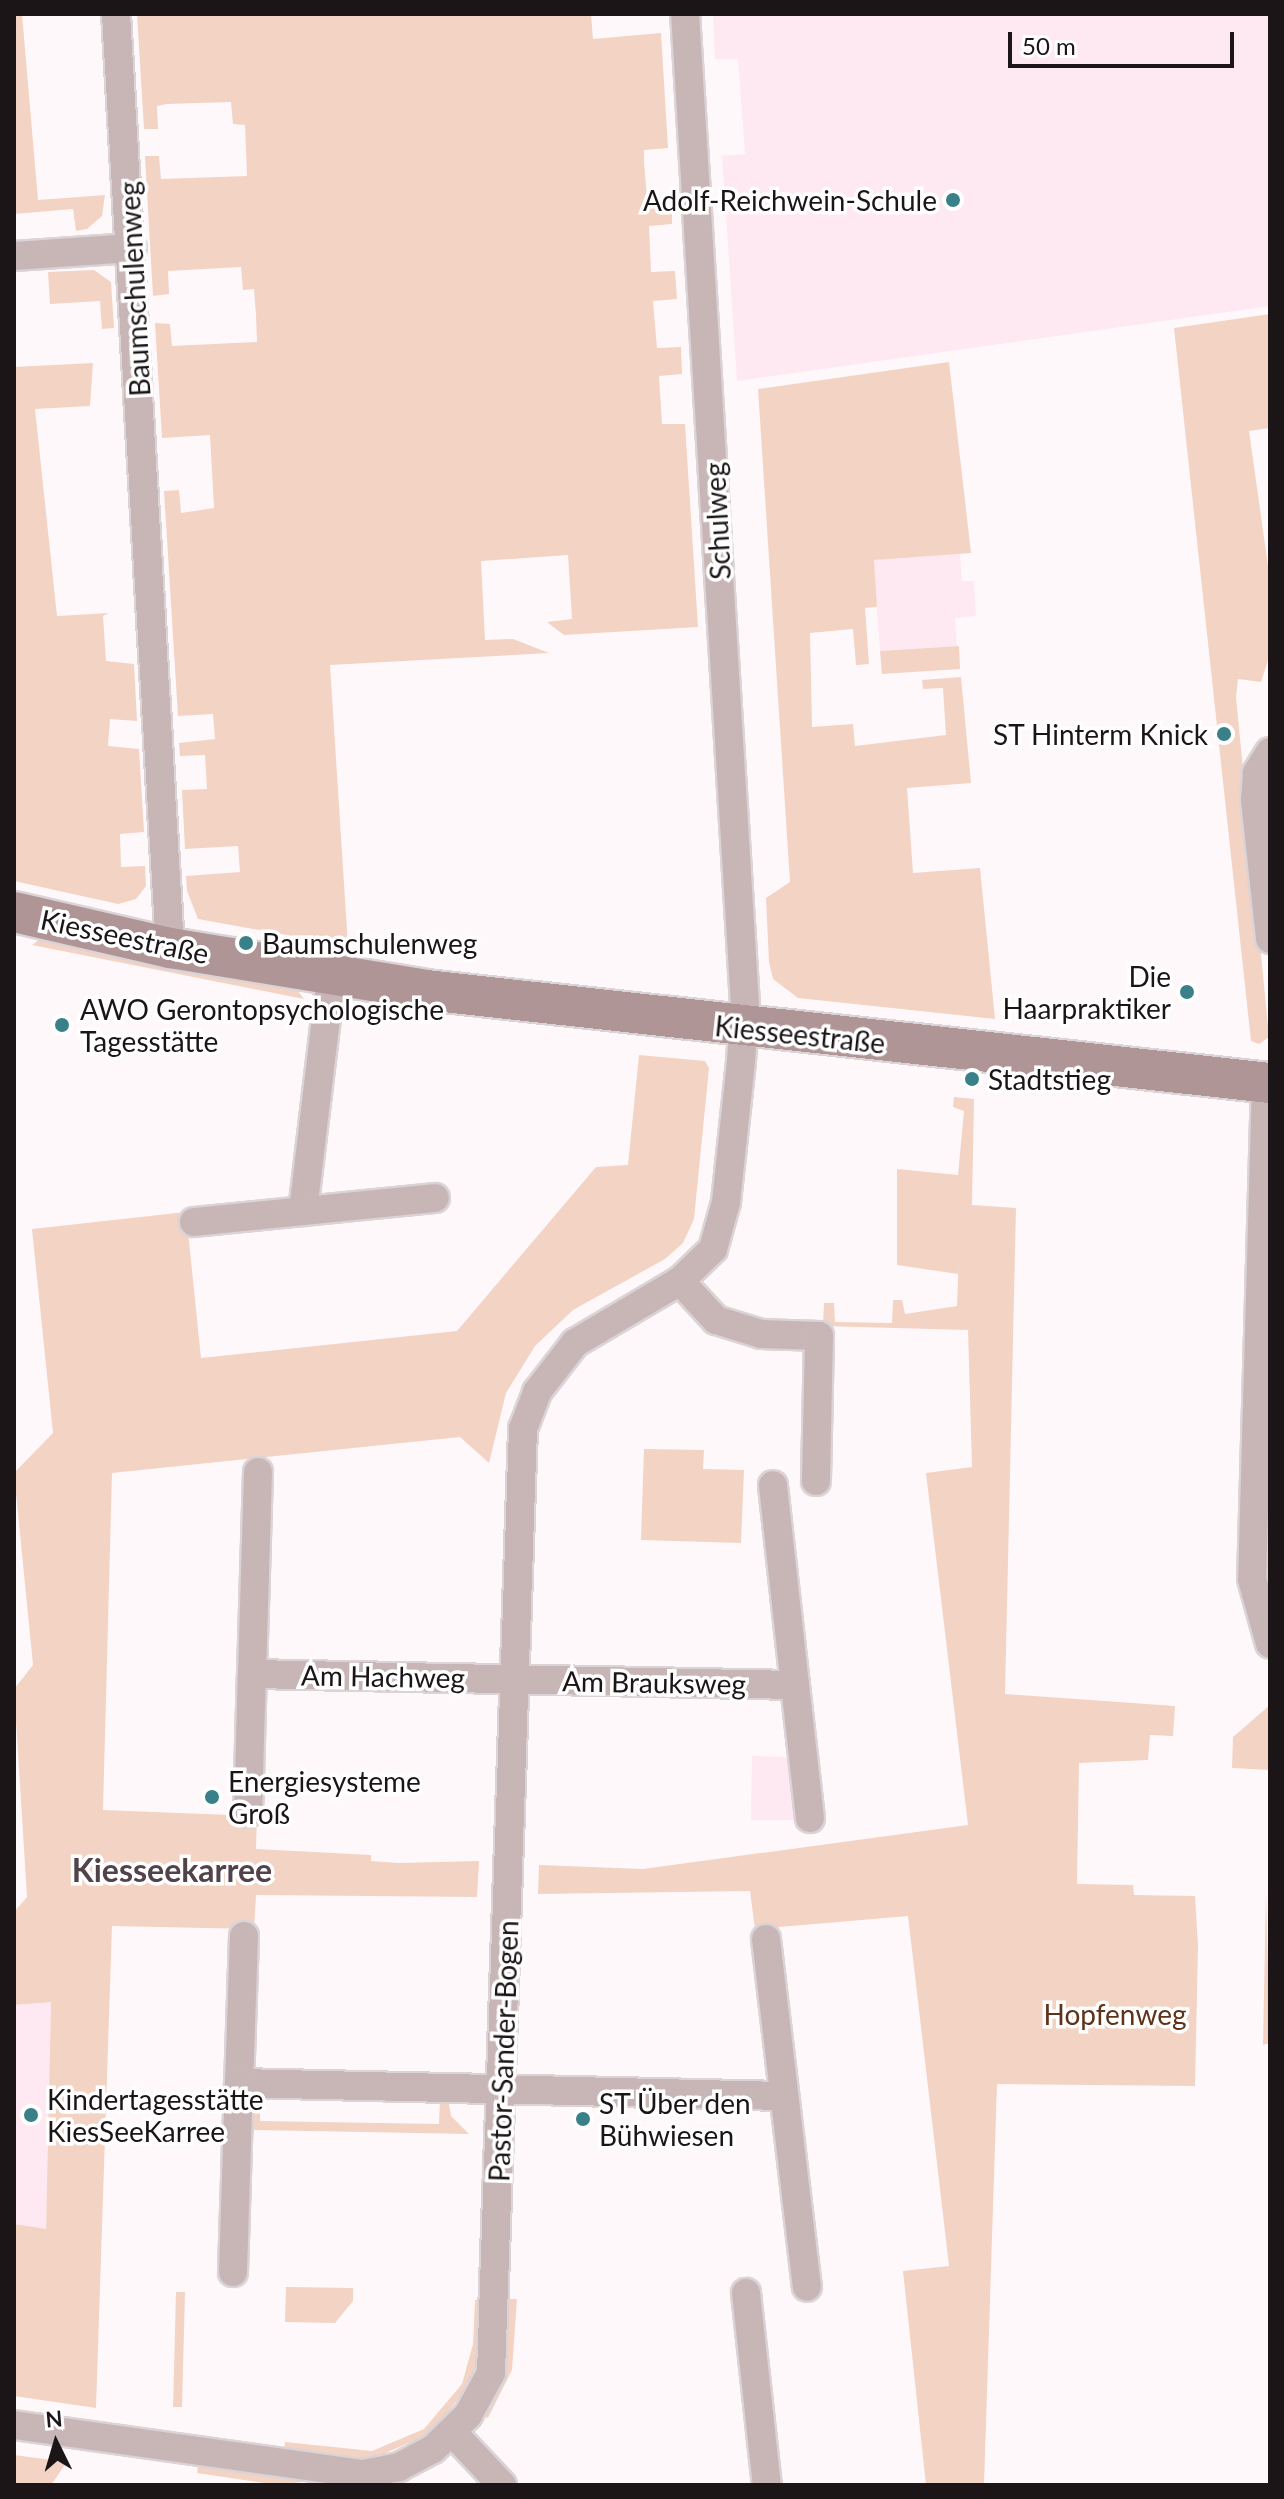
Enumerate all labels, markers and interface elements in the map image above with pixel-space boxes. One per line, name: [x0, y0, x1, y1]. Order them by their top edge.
scale bar: [1012, 16, 1238, 66]
text: 50 m: [1022, 31, 1076, 60]
street label: Baumschulenweg: [112, 181, 156, 397]
place label: Adolf-Reichwein-Schule: [643, 183, 937, 217]
marker: Adolf-Reichwein-Schule: [944, 191, 962, 209]
street label: Schulweg: [697, 461, 737, 581]
place label: ST Hinterm Knick: [992, 717, 1208, 751]
marker: ST Hinterm Knick: [1215, 725, 1233, 743]
street label: Kiesseestraße: [38, 902, 212, 970]
place label: Baumschulenweg: [262, 926, 477, 960]
marker: Baumschulenweg: [237, 934, 255, 952]
place label: Die Haarpraktiker: [1003, 959, 1171, 1025]
marker: Die Haarpraktiker: [1178, 983, 1196, 1001]
place label: AWO Gerontopsychologische Tagesstätte: [80, 992, 444, 1058]
street label: Kiesseestraße: [713, 1008, 887, 1060]
marker: AWO Gerontopsychologische Tagesstätte: [51, 1014, 73, 1036]
place label: Stadtstieg: [988, 1062, 1111, 1096]
marker: Stadtstieg: [963, 1070, 981, 1088]
street label: Am Hachweg: [301, 1658, 465, 1694]
street label: Am Brauksweg: [562, 1664, 746, 1700]
place label: Energiesysteme Groß: [228, 1764, 421, 1830]
marker: Energiesysteme Groß: [203, 1788, 221, 1806]
district label: Kiesseekarree: [72, 1851, 272, 1889]
street label: Pastor-Sander-Bogen: [482, 1920, 524, 2182]
park label: Hopfenweg: [1043, 1997, 1187, 2031]
place label: Kindertagesstätte KiesSeeKarree: [47, 2082, 263, 2148]
place label: ST Über den Bühwiesen: [599, 2086, 752, 2152]
marker: Kindertagesstätte KiesSeeKarree: [22, 2106, 40, 2124]
marker: ST Über den Bühwiesen: [574, 2110, 592, 2128]
north arrow: [16, 2403, 96, 2483]
text: N: [44, 2404, 63, 2433]

